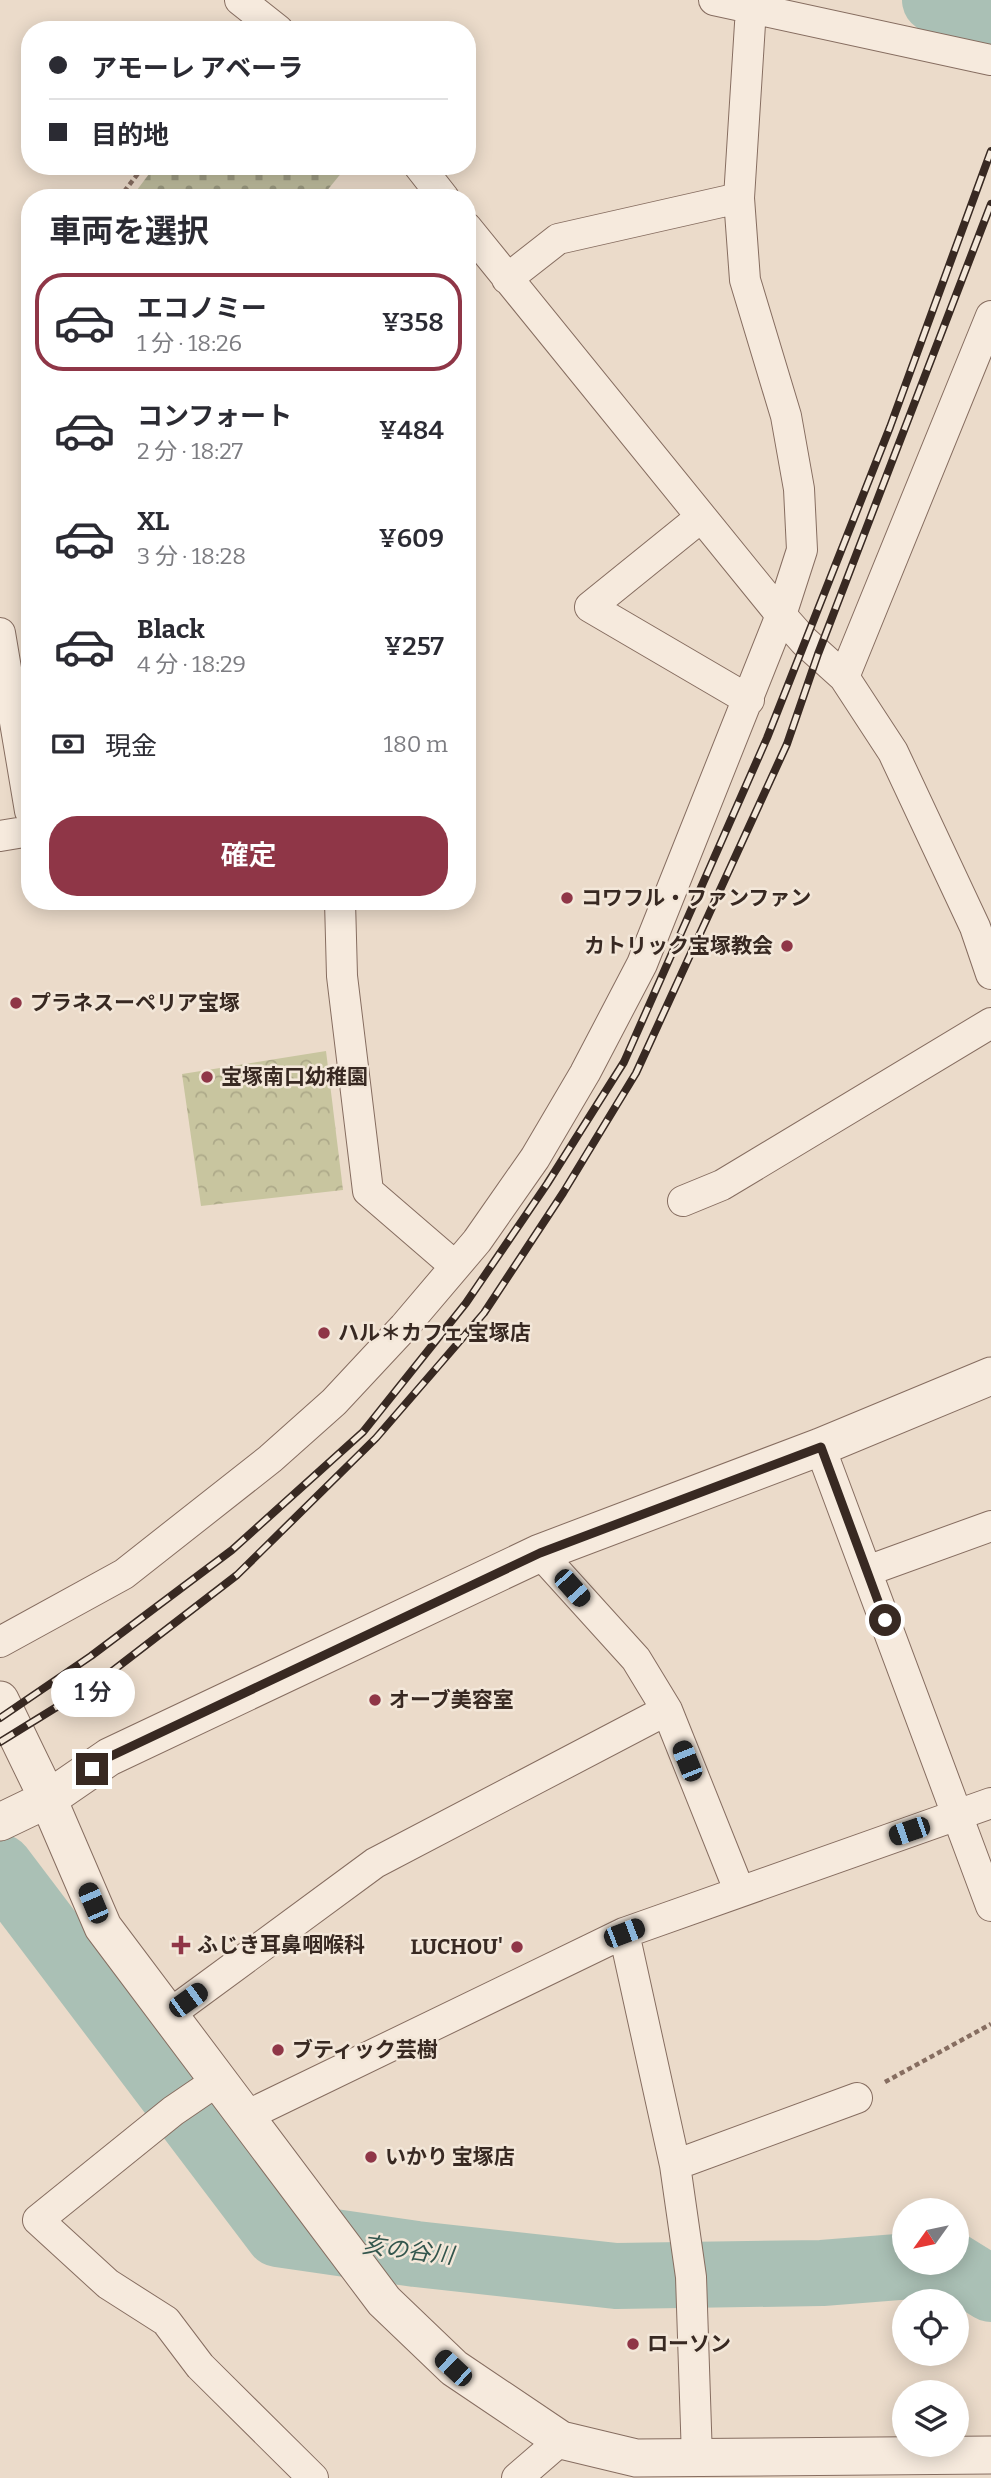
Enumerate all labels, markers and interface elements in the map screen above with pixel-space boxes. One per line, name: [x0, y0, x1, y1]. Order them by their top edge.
text: アモーレ アベーラ: [91, 53, 303, 84]
text: 目的地: [91, 120, 169, 151]
text: 車両を選択: [49, 212, 209, 250]
icon: car: [53, 291, 116, 354]
text: エコノミー: [137, 293, 267, 324]
text: ¥358: [382, 307, 444, 338]
text: 1 分 · 18:26: [137, 329, 242, 357]
icon: car: [53, 399, 116, 462]
text: コンフォート: [137, 401, 292, 432]
text: ¥484: [379, 415, 444, 446]
text: 2 分 · 18:27: [137, 437, 243, 465]
text: XL: [137, 506, 169, 537]
icon: car: [53, 507, 116, 570]
text: ¥609: [379, 523, 444, 554]
text: 3 分 · 18:28: [137, 542, 246, 570]
text: Black: [137, 614, 205, 645]
icon: car: [53, 615, 116, 678]
text: ¥257: [384, 631, 444, 662]
text: 4 分 · 18:29: [137, 650, 246, 678]
icon: cash: [49, 725, 87, 763]
text: 180 m: [384, 730, 448, 758]
text: 現金: [105, 731, 157, 762]
button: 確定: [49, 816, 448, 896]
place label: コワフル・ファンファン: [581, 885, 811, 911]
marker: コワフル・ファンファン: [559, 890, 575, 906]
place label: カトリック宝塚教会: [584, 933, 773, 959]
marker: カトリック宝塚教会: [779, 938, 795, 954]
place label: プラネスーペリア宝塚: [30, 990, 240, 1016]
marker: プラネスーペリア宝塚: [8, 995, 24, 1011]
place label: 宝塚南口幼稚園: [221, 1064, 368, 1090]
marker: 宝塚南口幼稚園: [199, 1069, 215, 1085]
place label: ハル＊カフェ 宝塚店: [338, 1320, 531, 1346]
marker: ハル＊カフェ 宝塚店: [316, 1325, 332, 1341]
car: [551, 1565, 594, 1611]
route start: [869, 1604, 901, 1636]
callout: 1 分: [50, 1668, 134, 1716]
text: 1 分: [74, 1678, 112, 1706]
place label: オーブ美容室: [389, 1687, 514, 1713]
marker: オーブ美容室: [367, 1692, 383, 1708]
car: [670, 1738, 705, 1784]
route end: [76, 1753, 108, 1785]
car: [886, 1814, 933, 1848]
car: [76, 1880, 111, 1926]
car: [601, 1916, 648, 1950]
place label: ふじき耳鼻咽喉科: [197, 1932, 365, 1958]
place label: LUCHOU': [410, 1934, 503, 1960]
marker: ふじき耳鼻咽喉科: [171, 1935, 191, 1955]
marker: LUCHOU': [509, 1939, 525, 1955]
car: [165, 1979, 212, 2021]
place label: ブティック芸樹: [292, 2037, 438, 2063]
marker: ブティック芸樹: [270, 2042, 286, 2058]
place label: いかり 宝塚店: [385, 2144, 515, 2170]
marker: いかり 宝塚店: [363, 2149, 379, 2165]
north arrow: [892, 2198, 970, 2275]
map controls: [892, 2198, 969, 2457]
water label: 亥の谷川: [361, 2230, 458, 2270]
button: locate: [892, 2289, 969, 2366]
place label: ローソン: [647, 2331, 731, 2357]
marker: ローソン: [625, 2336, 641, 2352]
car: [431, 2346, 476, 2390]
button: layers: [892, 2380, 969, 2457]

